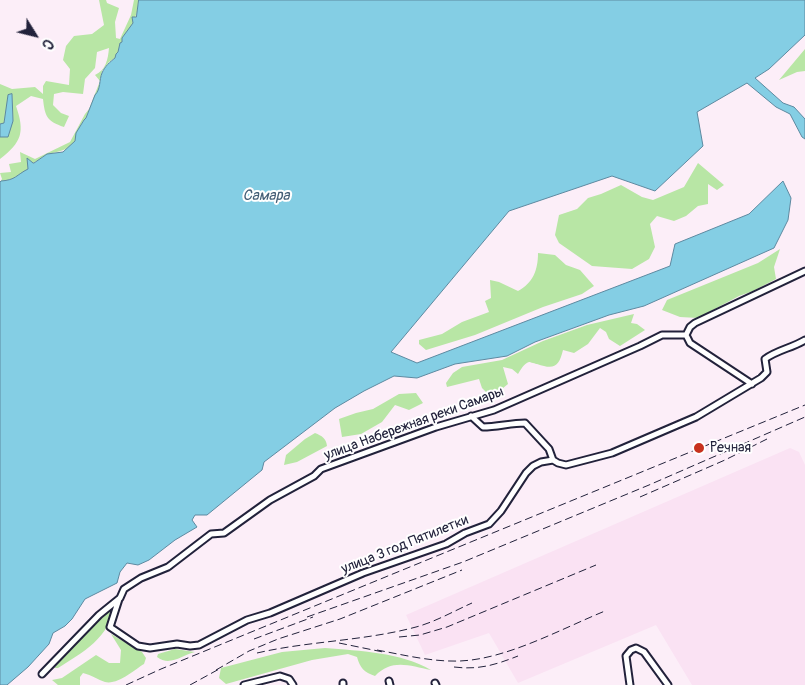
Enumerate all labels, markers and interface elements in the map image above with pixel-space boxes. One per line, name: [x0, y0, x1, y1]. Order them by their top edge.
north arrow: [10, 10, 60, 60]
text: С: [38, 36, 57, 53]
water label: Самара: [242, 187, 290, 205]
street label: улица Набережная реки Самары: [322, 384, 506, 464]
place label: Речная: [710, 440, 751, 456]
marker: Речная: [692, 441, 706, 455]
street label: улица 3 год Пятилетки: [339, 512, 471, 578]

